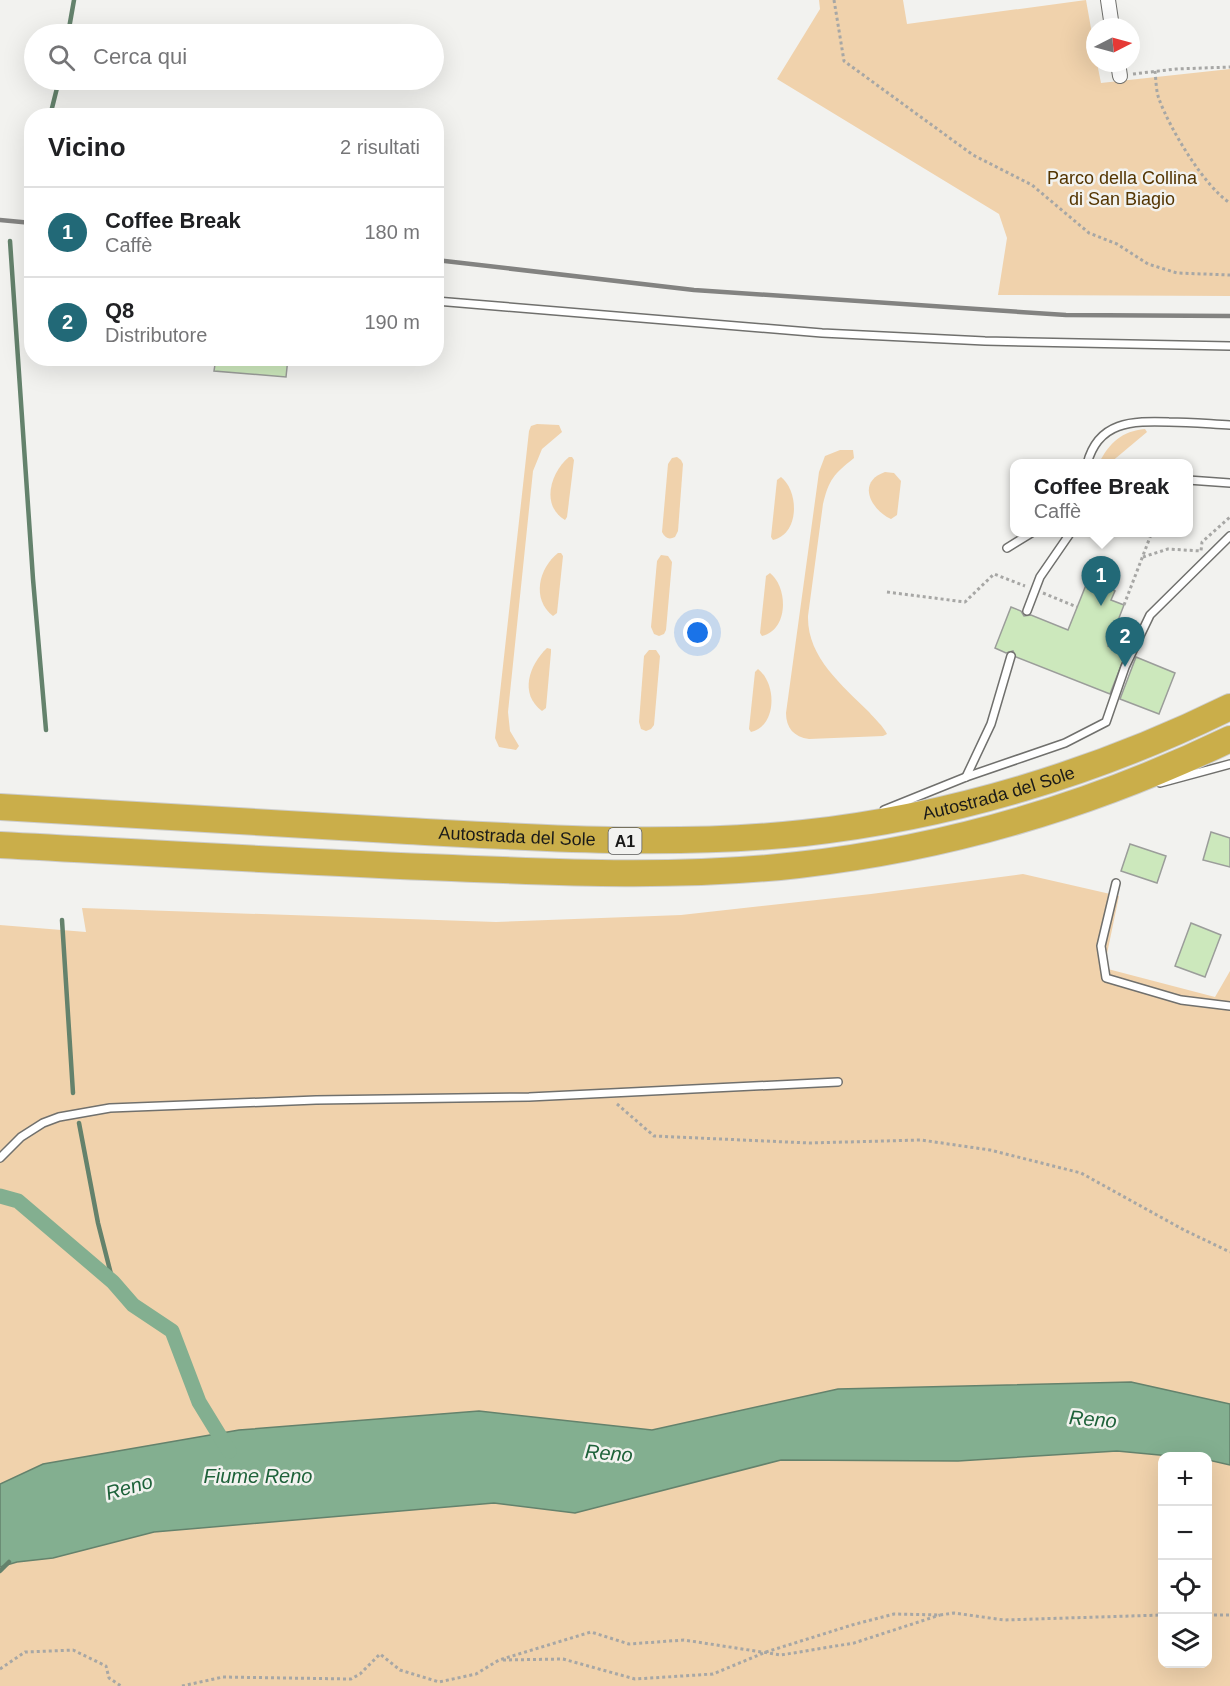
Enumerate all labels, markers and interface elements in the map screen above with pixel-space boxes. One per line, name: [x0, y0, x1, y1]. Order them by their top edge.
north arrow: [1086, 18, 1140, 72]
search box: [24, 24, 444, 90]
icon: search: [45, 41, 78, 74]
text: Cerca qui: [93, 44, 187, 69]
text: Vicino: [48, 132, 126, 162]
text: 2 risultati: [340, 136, 420, 158]
park label: Parco della Collina di San Biagio: [1047, 168, 1198, 209]
text: Coffee Break: [105, 208, 241, 233]
text: 1: [62, 221, 73, 243]
text: 180 m: [364, 221, 420, 243]
text: Caffè: [105, 234, 152, 256]
text: Q8: [105, 298, 134, 323]
text: 2: [62, 311, 73, 333]
text: 190 m: [364, 311, 420, 333]
text: Distributore: [105, 324, 207, 346]
popup: [1010, 459, 1193, 537]
text: Coffee Break: [1034, 474, 1169, 499]
text: Caffè: [1034, 500, 1081, 522]
pin: 1: [1082, 556, 1120, 606]
your location: [683, 618, 712, 647]
pin: 2: [1106, 618, 1144, 667]
street label: Autostrada del Sole: [921, 762, 1077, 824]
street label: Autostrada del Sole: [438, 823, 596, 850]
road number: A1: [608, 828, 642, 854]
water label: Reno: [1068, 1406, 1118, 1432]
water label: Reno: [584, 1440, 634, 1466]
map controls: [1158, 1452, 1212, 1668]
button: +: [1158, 1452, 1212, 1506]
water label: Fiume Reno: [204, 1465, 312, 1487]
water label: Reno: [103, 1470, 155, 1504]
button: −: [1158, 1506, 1212, 1560]
button: locate: [1158, 1560, 1212, 1614]
button: layers: [1158, 1614, 1212, 1668]

